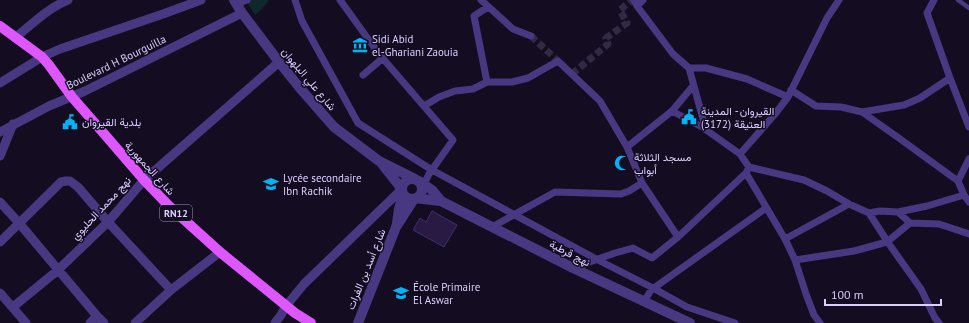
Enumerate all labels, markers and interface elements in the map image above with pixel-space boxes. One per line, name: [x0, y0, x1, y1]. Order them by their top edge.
street label: Boulevard H Bourguilla: [64, 32, 168, 92]
place label: Sidi Abid el-Ghariani Zaouia: [372, 32, 458, 59]
museum icon: Sidi Abid el-Ghariani Zaouia: [351, 36, 369, 54]
street label: شارع علي البلهوان: [276, 45, 340, 115]
place label: القيروان - المدينة العتيقة (3172): [701, 104, 774, 131]
public building icon: القيروان - المدينة العتيقة (3172): [680, 108, 698, 126]
public building icon: بلدية القيروان: [61, 113, 79, 131]
place label: بلدية القيروان: [82, 115, 141, 129]
street label: شارع الجمهورية: [121, 138, 178, 199]
place label: مسجد الثلاثة أبواب: [634, 150, 691, 177]
mosque icon: مسجد الثلاثة أبواب: [613, 154, 631, 172]
place label: Lycée secondaire Ibn Rachik: [283, 171, 362, 198]
street label: نهج محمد الحليوي: [68, 173, 136, 245]
school or university icon: Lycée secondaire Ibn Rachik: [262, 175, 280, 193]
road number: RN12: [160, 205, 192, 221]
street label: شارع أسد بن الفرات: [343, 226, 390, 312]
street label: نهج قرطبة: [547, 237, 593, 270]
place label: École Primaire El Aswar: [413, 280, 481, 307]
scale bar: [825, 281, 941, 307]
school or university icon: École Primaire El Aswar: [392, 284, 410, 302]
text: 100 m: [831, 287, 864, 302]

